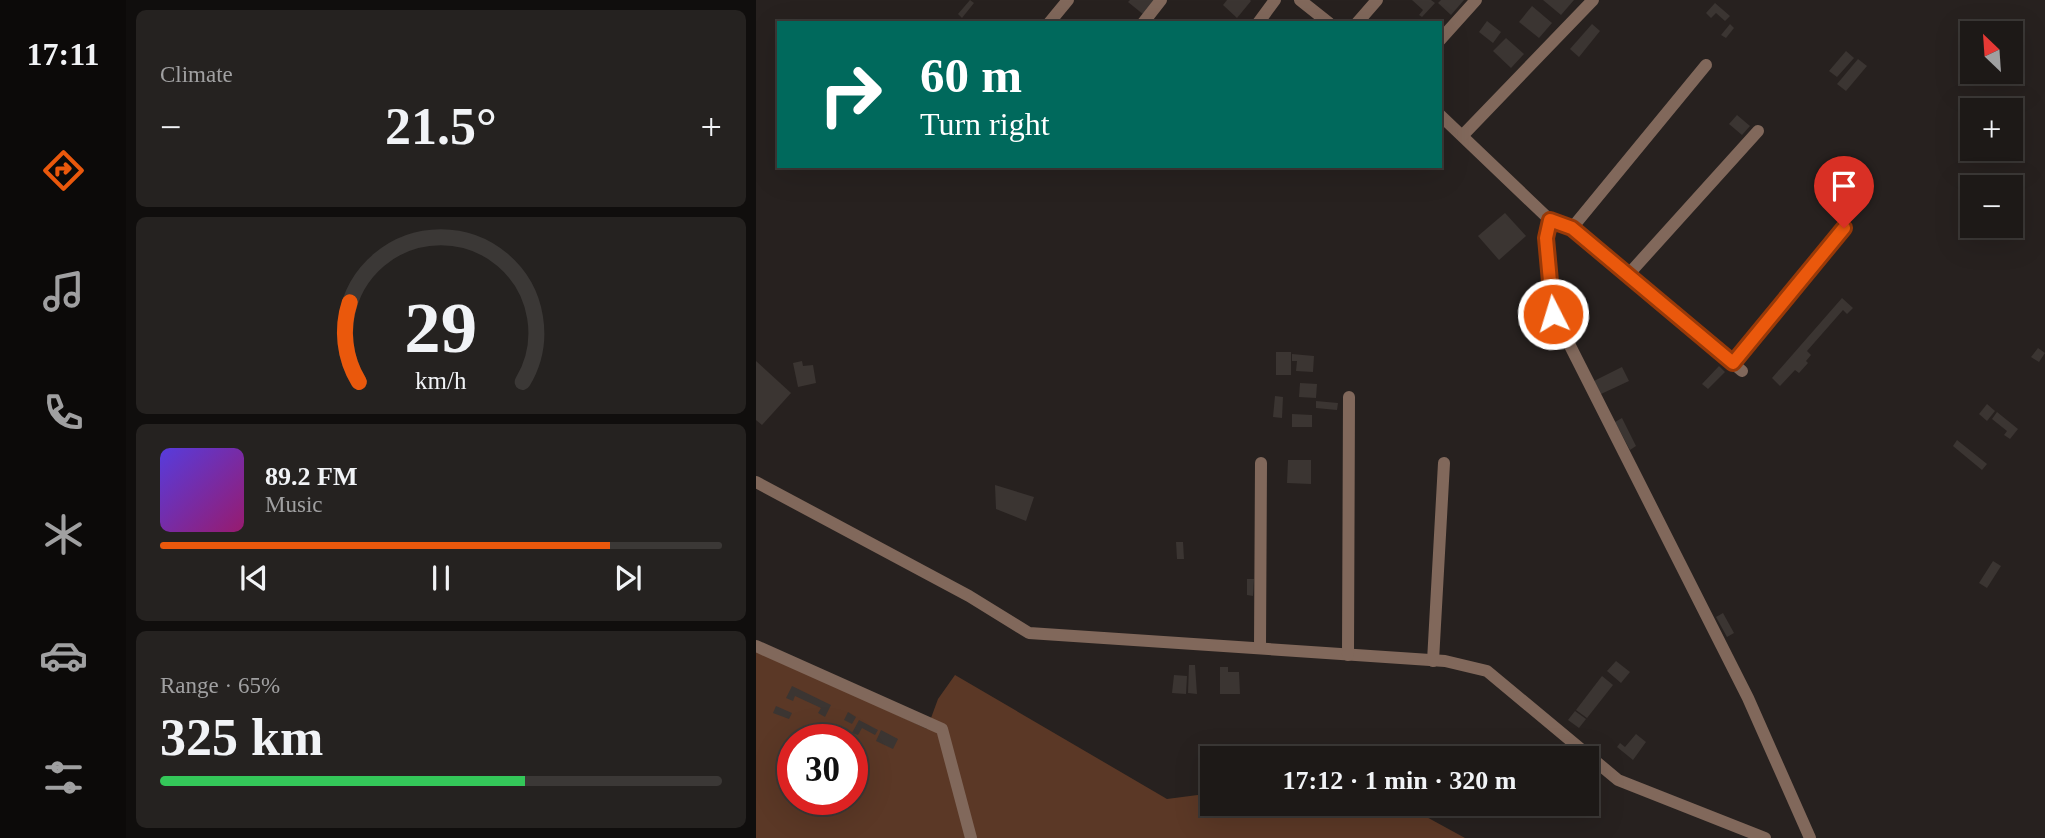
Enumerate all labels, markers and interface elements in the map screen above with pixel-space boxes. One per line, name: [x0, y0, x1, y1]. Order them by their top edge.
north arrow: [1960, 21, 2023, 84]
map controls: [1960, 21, 2023, 238]
text: 17:11: [27, 36, 99, 72]
text: 60 m: [920, 48, 1022, 103]
icon: right: [805, 49, 896, 140]
text: Climate: [160, 62, 233, 87]
text: 21.5°: [385, 98, 497, 155]
button: +: [1960, 98, 2023, 161]
text: −: [160, 106, 181, 148]
text: +: [701, 106, 722, 148]
text: Turn right: [920, 106, 1050, 142]
icon: directions: [39, 146, 88, 195]
pin: [1814, 156, 1874, 228]
icon: arrive: [1825, 167, 1863, 205]
button: −: [1960, 175, 2023, 238]
icon: music: [39, 267, 88, 316]
position arrow: [1516, 277, 1590, 351]
text: 29: [405, 287, 477, 368]
text: km/h: [415, 366, 467, 393]
icon: phone: [39, 388, 88, 437]
text: 89.2 FM: [265, 462, 357, 491]
text: Music: [265, 492, 323, 517]
icon: climate: [39, 510, 88, 559]
icon: previous: [235, 559, 273, 597]
icon: pause: [422, 559, 460, 597]
icon: next: [609, 559, 647, 597]
icon: car: [39, 631, 88, 680]
text: Range · 65%: [160, 673, 280, 698]
text: 325 km: [160, 709, 323, 766]
speed limit sign: 30: [777, 724, 868, 815]
icon: filters: [39, 753, 88, 802]
text: 17:12 · 1 min · 320 m: [1283, 766, 1517, 795]

